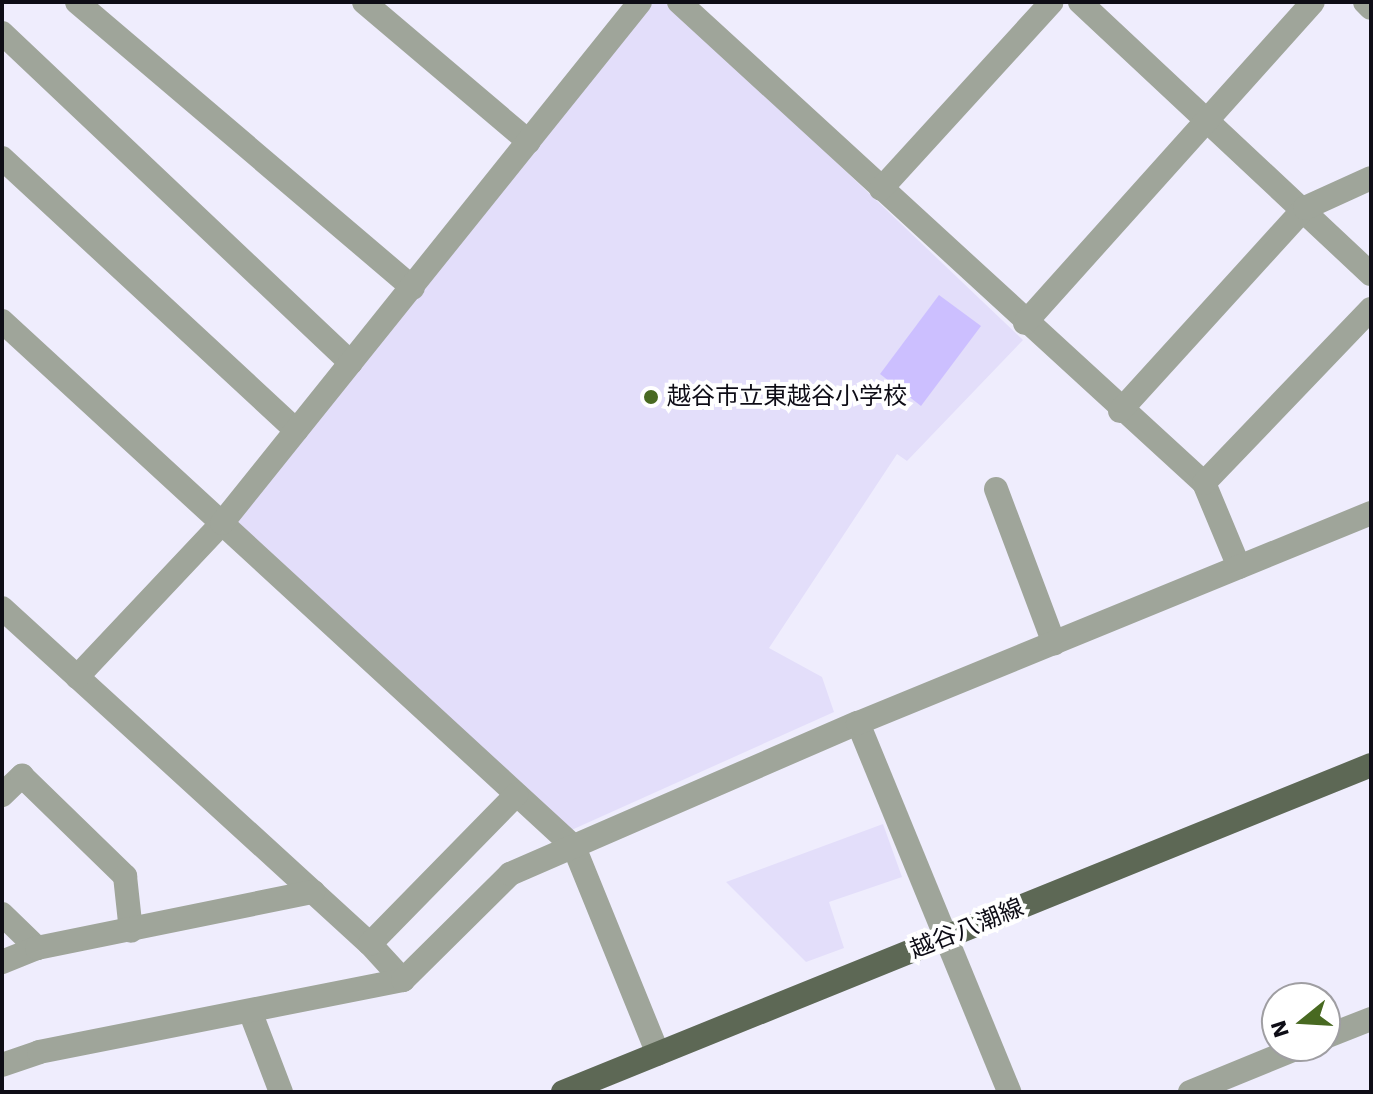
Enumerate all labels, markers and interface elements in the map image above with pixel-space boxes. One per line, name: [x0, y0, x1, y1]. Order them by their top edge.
place label: 越谷市立東越谷小学校: [667, 383, 907, 411]
marker: 越谷市立東越谷小学校: [642, 388, 660, 406]
street label: 越谷八潮線: [906, 893, 1028, 965]
north arrow: [1261, 982, 1341, 1062]
text: N: [1265, 1017, 1294, 1041]

